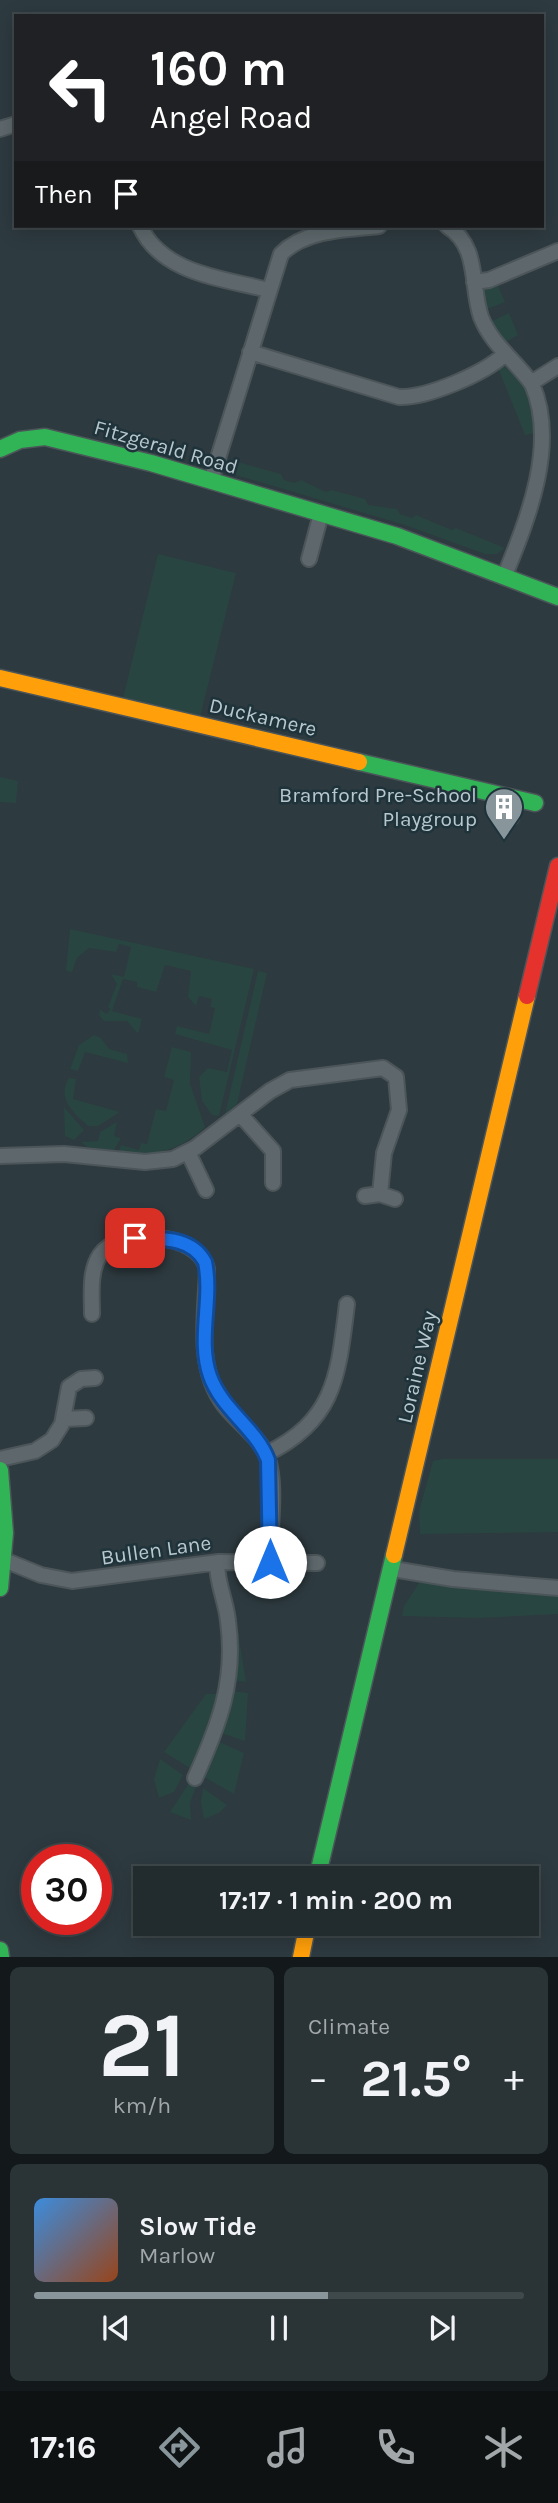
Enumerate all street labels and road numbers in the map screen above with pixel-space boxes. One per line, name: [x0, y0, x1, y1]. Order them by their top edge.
street label: Fitzgerald Road: [91, 415, 241, 479]
street label: Duckamere: [207, 693, 319, 741]
street label: Loraine Way: [392, 1308, 442, 1426]
street label: Bullen Lane: [99, 1530, 213, 1570]

